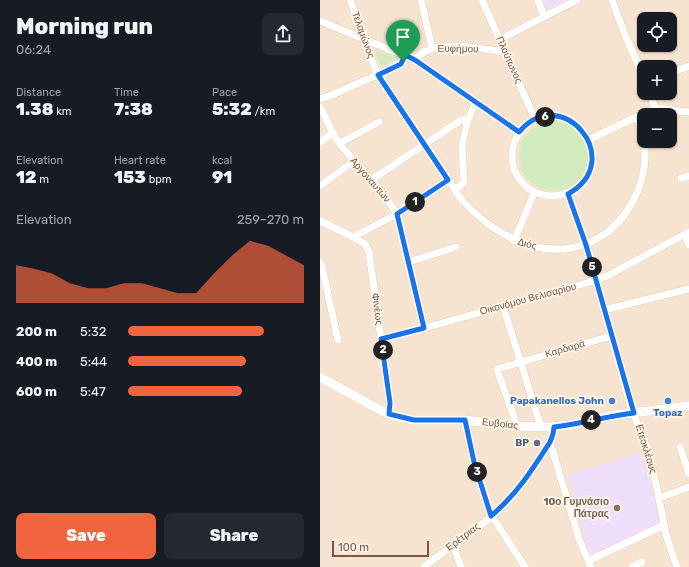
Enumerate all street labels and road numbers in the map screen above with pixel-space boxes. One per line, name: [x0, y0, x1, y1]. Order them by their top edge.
street label: Τελαμώνος: [349, 10, 377, 60]
street label: Πλούτωνος: [493, 35, 525, 85]
street label: Ευφήμου: [437, 43, 479, 55]
street label: Αργοναυτών: [347, 155, 393, 205]
street label: Διός: [516, 236, 538, 252]
street label: Οικονόμου Βελισαρίου: [478, 280, 578, 318]
street label: Φινέως: [369, 292, 385, 326]
street label: Καρδαρά: [544, 338, 586, 360]
street label: Ευβοίας: [481, 416, 519, 432]
street label: Ετεοκλέους: [633, 423, 659, 475]
street label: Ερέτριας: [444, 520, 482, 554]

